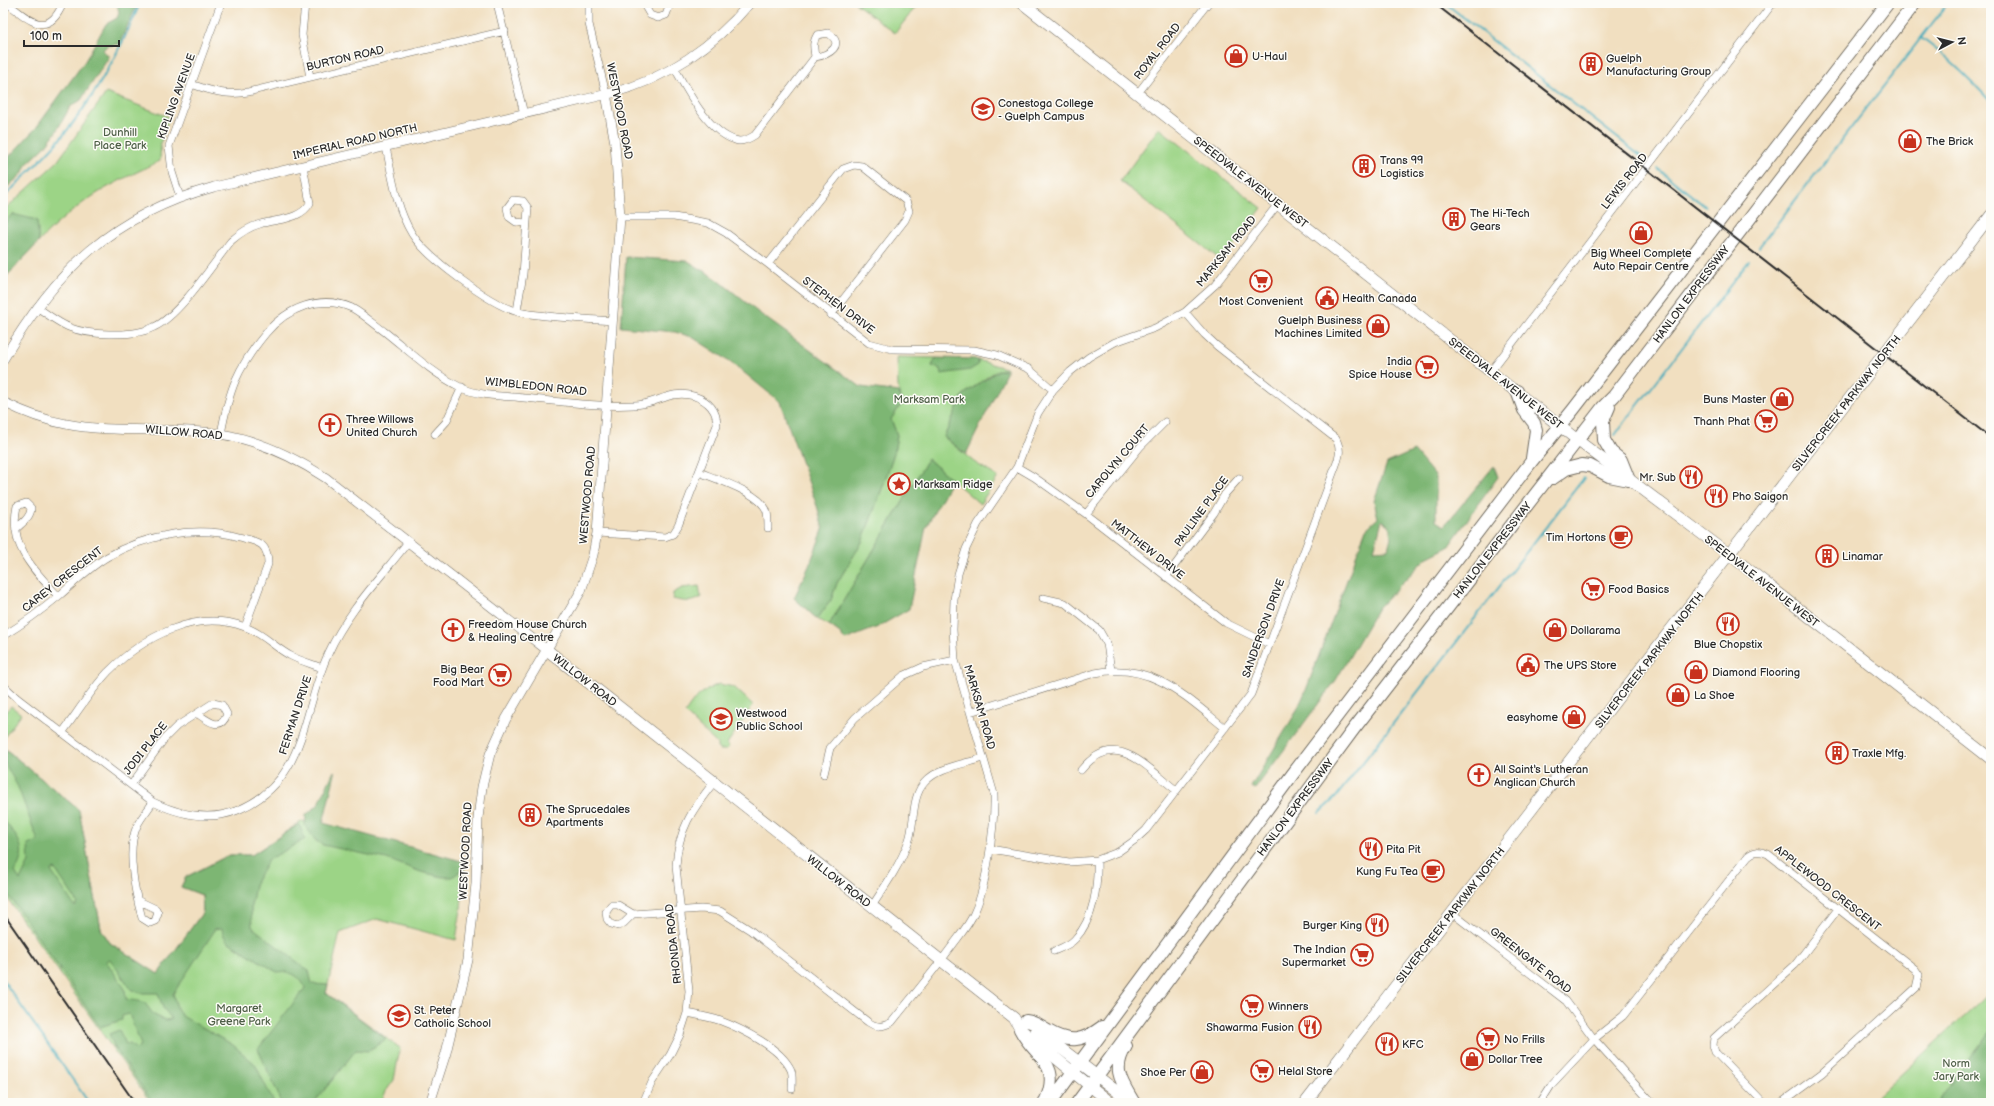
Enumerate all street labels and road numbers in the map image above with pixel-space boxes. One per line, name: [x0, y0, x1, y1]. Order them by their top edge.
street label: ROYAL ROAD: [1131, 21, 1183, 82]
street label: BURTON ROAD: [305, 43, 385, 74]
street label: KIPLING AVENUE: [155, 52, 198, 141]
street label: WESTWOOD ROAD: [604, 62, 635, 161]
street label: IMPERIAL ROAD NORTH: [292, 121, 418, 162]
street label: SPEEDVALE AVENUE WEST: [1191, 134, 1311, 231]
street label: LEWIS ROAD: [1599, 151, 1650, 212]
street label: MARKSAM ROAD: [1194, 213, 1259, 289]
street label: HANLON EXPRESSWAY: [1650, 243, 1733, 346]
street label: STEPHEN DRIVE: [800, 274, 877, 337]
street label: SILVERCREEK PARKWAY NORTH: [1789, 333, 1903, 474]
street label: SPEEDVALE AVENUE WEST: [1446, 335, 1566, 432]
street label: WIMBLEDON ROAD: [484, 375, 587, 398]
street label: CAROLYN COURT: [1083, 421, 1152, 501]
street label: WILLOW ROAD: [145, 423, 223, 442]
street label: WESTWOOD ROAD: [577, 446, 598, 545]
street label: PAULINE PLACE: [1172, 474, 1231, 549]
street label: HANLON EXPRESSWAY: [1451, 499, 1534, 601]
street label: MATTHEW DRIVE: [1108, 517, 1187, 582]
street label: SPEEDVALE AVENUE WEST: [1702, 533, 1822, 630]
street label: CAREY CRESCENT: [19, 544, 105, 615]
street label: SANDERSON DRIVE: [1240, 577, 1287, 679]
street label: SILVERCREEK PARKWAY NORTH: [1592, 590, 1706, 731]
street label: WILLOW ROAD: [550, 651, 619, 709]
street label: MARKSAM ROAD: [961, 663, 998, 751]
street label: FERMAN DRIVE: [277, 674, 314, 756]
street label: JODI PLACE: [121, 719, 170, 777]
street label: HANLON EXPRESSWAY: [1254, 756, 1337, 859]
street label: WESTWOOD ROAD: [456, 802, 475, 900]
street label: APPLEWOOD CRESCENT: [1772, 843, 1884, 934]
street label: SILVERCREEK PARKWAY NORTH: [1393, 845, 1507, 986]
street label: WILLOW ROAD: [804, 852, 873, 910]
street label: RHONDA ROAD: [663, 903, 684, 985]
street label: GREENGATE ROAD: [1487, 925, 1574, 996]

